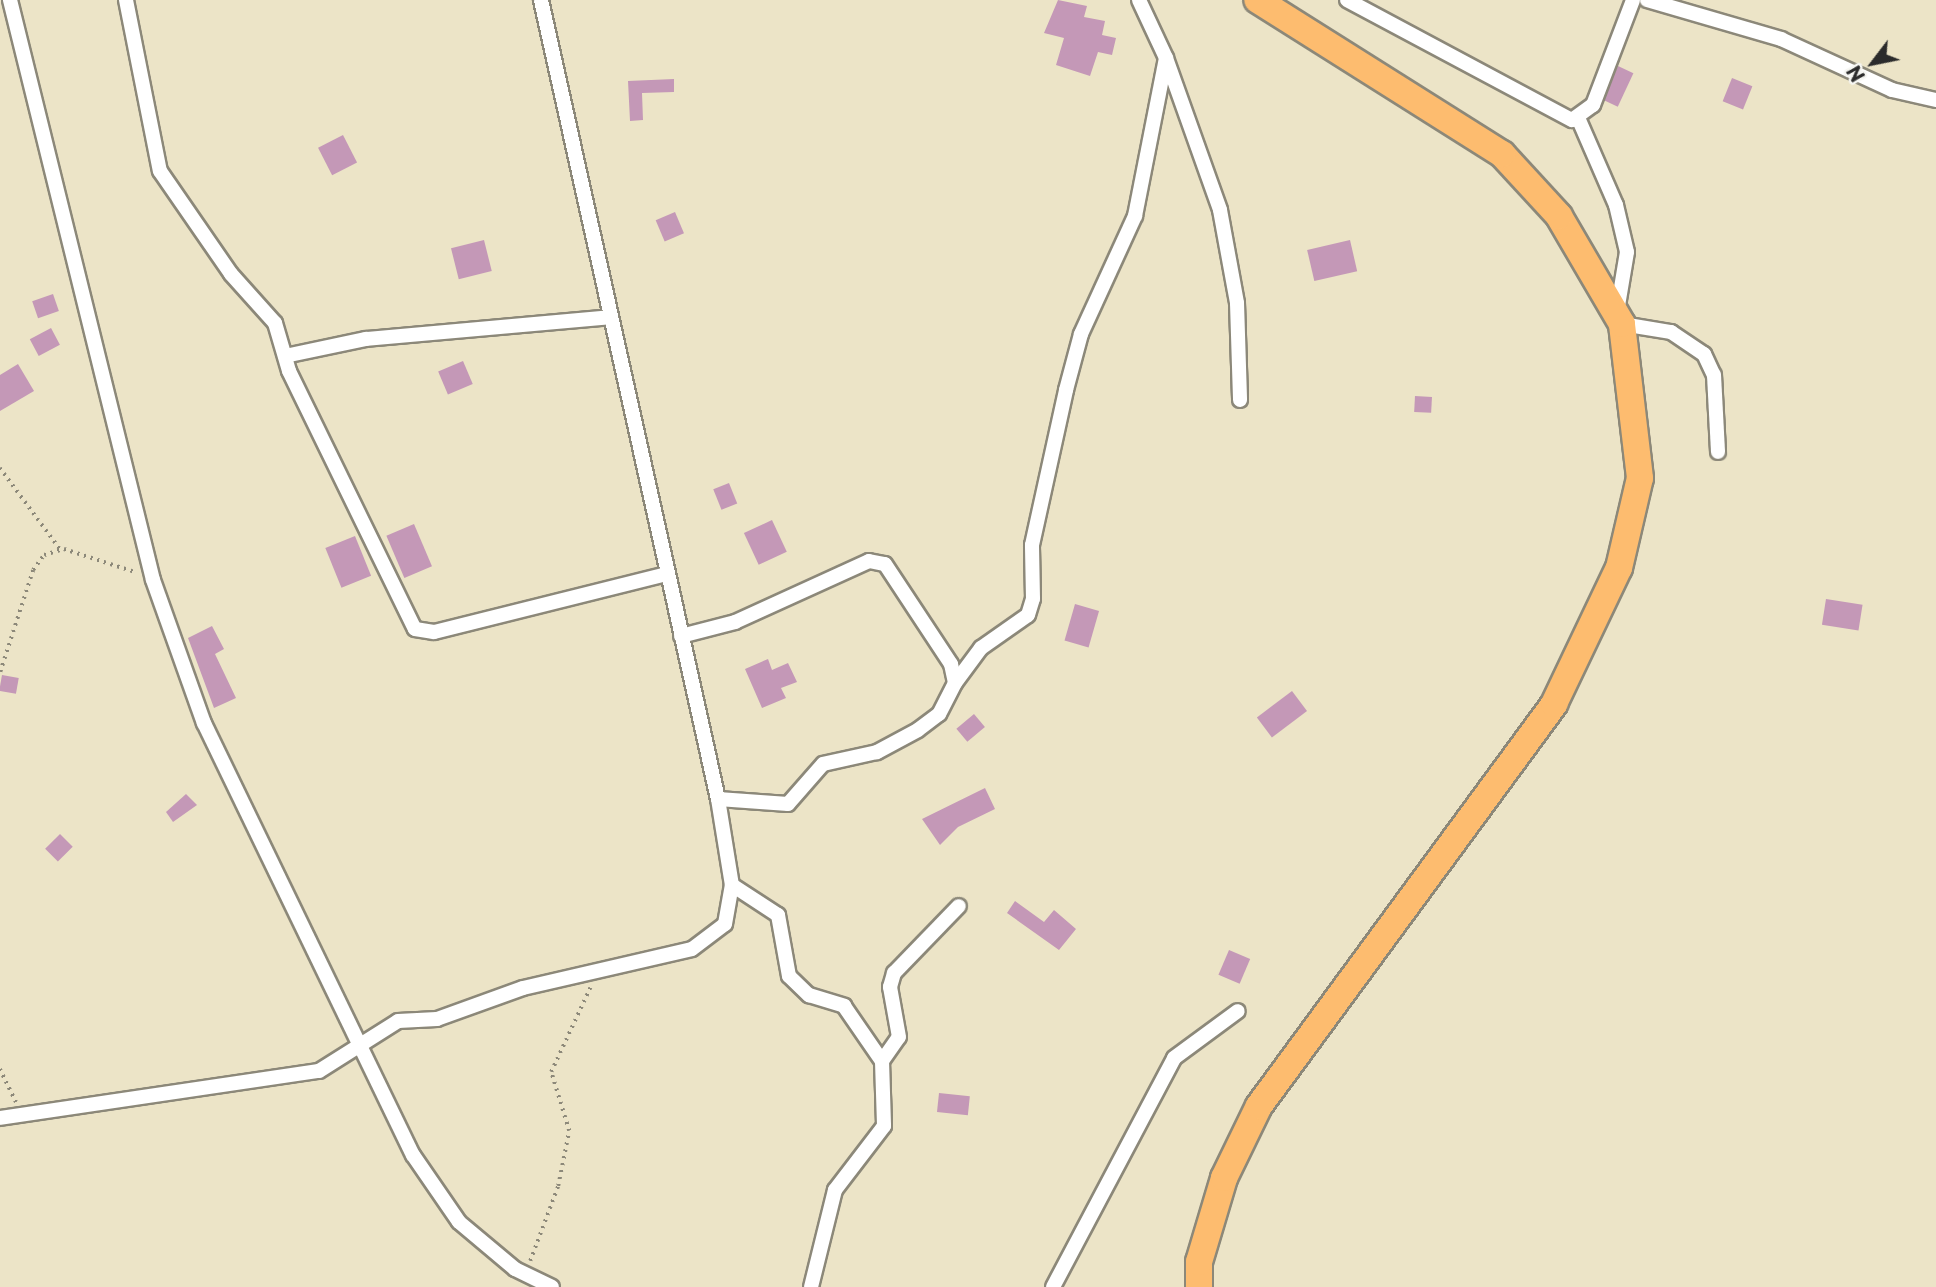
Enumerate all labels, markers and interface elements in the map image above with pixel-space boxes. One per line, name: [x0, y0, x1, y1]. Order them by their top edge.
north arrow: [1838, 28, 1908, 98]
text: N: [1839, 60, 1871, 88]

